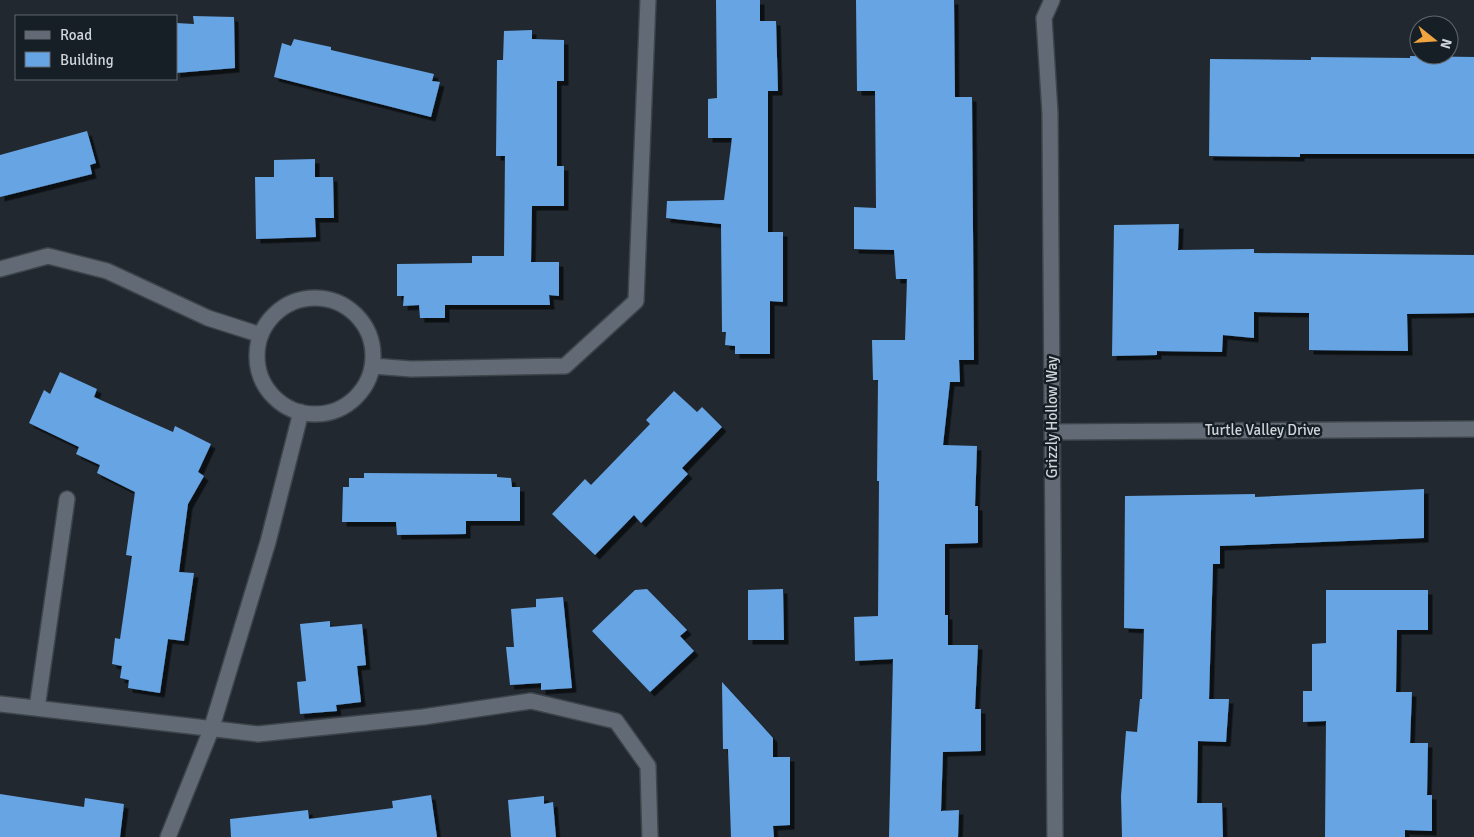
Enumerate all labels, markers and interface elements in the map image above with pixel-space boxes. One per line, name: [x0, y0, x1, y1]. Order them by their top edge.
legend: [15, 15, 178, 80]
north arrow: [1409, 15, 1459, 65]
text: Road: [60, 26, 92, 44]
text: N: [1436, 37, 1456, 51]
text: Building: [60, 51, 114, 69]
street label: Grizzly Hollow Way: [1043, 356, 1061, 478]
street label: Turtle Valley Drive: [1205, 421, 1321, 439]

